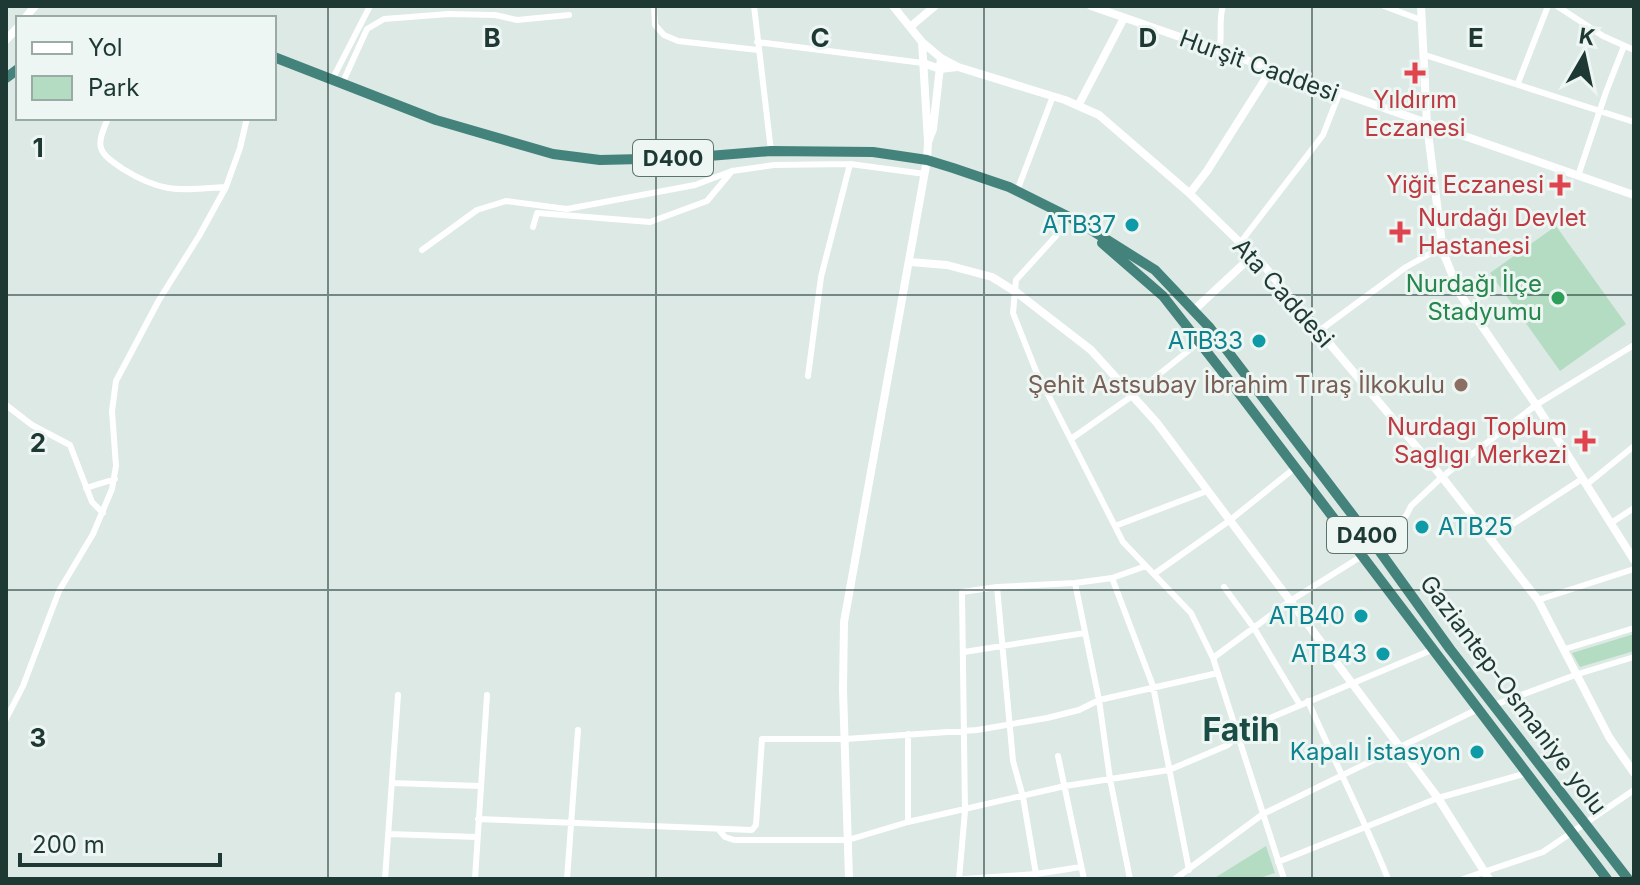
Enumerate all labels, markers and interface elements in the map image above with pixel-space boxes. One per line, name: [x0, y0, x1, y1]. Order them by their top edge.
legend: [16, 16, 276, 120]
north arrow: [1544, 16, 1624, 96]
text: B: [483, 22, 501, 53]
text: C: [810, 22, 830, 53]
text: D: [1139, 22, 1157, 53]
text: E: [1468, 22, 1484, 53]
text: K: [1577, 22, 1597, 50]
street label: Hurşit Caddesi: [1176, 23, 1343, 108]
text: Yol: [88, 33, 123, 62]
marker: Yıldırım Eczanesi: [1406, 64, 1424, 82]
text: Park: [88, 73, 139, 102]
place label: Yıldırım Eczanesi: [1364, 85, 1466, 142]
text: 1: [32, 132, 44, 163]
road number: D400: [633, 140, 713, 176]
place label: Yiğit Eczanesi: [1386, 170, 1544, 199]
marker: Yiğit Eczanesi: [1551, 176, 1569, 194]
place label: Nurdağı Devlet Hastanesi: [1418, 203, 1587, 260]
place label: ATB37: [1042, 210, 1116, 239]
marker: ATB37: [1123, 216, 1141, 234]
marker: Nurdağı Devlet Hastanesi: [1389, 221, 1411, 243]
street label: Ata Caddesi: [1227, 232, 1340, 353]
place label: Nurdağı İlçe Stadyumu: [1406, 269, 1542, 326]
marker: Nurdağı İlçe Stadyumu: [1549, 289, 1567, 307]
place label: ATB33: [1168, 326, 1243, 355]
marker: ATB33: [1250, 332, 1268, 350]
place label: Şehit Astsubay İbrahim Tıraş İlkokulu: [1028, 370, 1445, 399]
marker: Şehit Astsubay İbrahim Tıraş İlkokulu: [1452, 376, 1470, 394]
place label: Nurdagı Toplum Saglıgı Merkezi: [1387, 412, 1567, 469]
text: 2: [30, 427, 46, 458]
marker: Nurdagı Toplum Saglıgı Merkezi: [1574, 430, 1596, 452]
place label: ATB25: [1438, 512, 1513, 541]
road number: D400: [1327, 517, 1407, 553]
marker: ATB25: [1413, 518, 1431, 536]
street label: Gaziantep-Osmaniye yolu: [1414, 569, 1613, 820]
place label: ATB40: [1269, 601, 1345, 630]
marker: ATB40: [1352, 607, 1370, 625]
place label: ATB43: [1291, 639, 1367, 668]
marker: ATB43: [1374, 645, 1392, 663]
district label: Fatih: [1202, 710, 1280, 749]
text: 3: [30, 722, 46, 753]
place label: Kapalı İstasyon: [1290, 737, 1461, 766]
marker: Kapalı İstasyon: [1468, 743, 1486, 761]
scale bar: [20, 817, 220, 867]
text: 200 m: [32, 830, 105, 859]

